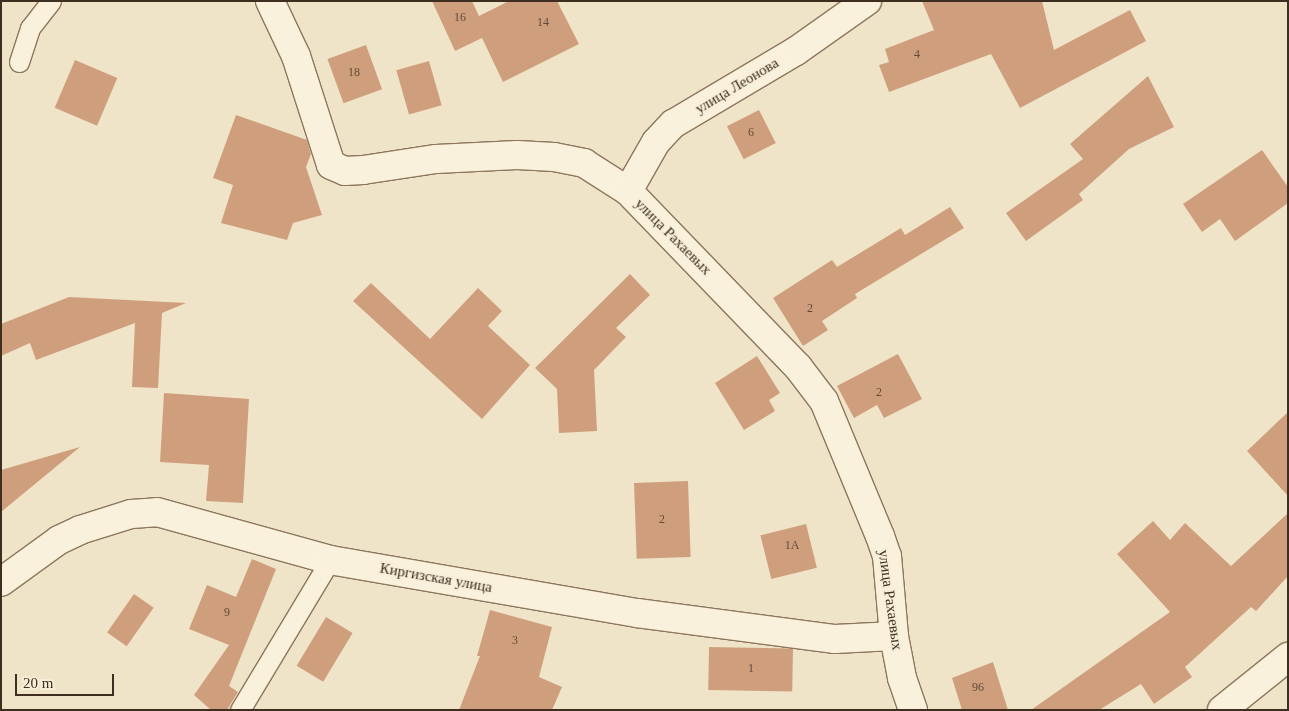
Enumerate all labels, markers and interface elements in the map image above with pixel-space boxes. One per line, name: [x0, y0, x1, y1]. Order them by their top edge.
house number: 16: [454, 11, 466, 25]
house number: 14: [537, 16, 549, 30]
house number: 4: [914, 48, 920, 62]
street label: улица Леонова: [692, 54, 782, 118]
house number: 18: [348, 66, 360, 80]
house number: 6: [748, 126, 754, 140]
street label: улица Рахаевых: [631, 195, 715, 279]
house number: 2: [807, 302, 813, 316]
house number: 2: [876, 386, 882, 400]
house number: 2: [659, 513, 665, 527]
house number: 1А: [785, 539, 799, 553]
street label: улица Рахаевых: [874, 549, 906, 651]
street label: Киргизская улица: [378, 559, 494, 597]
house number: 9: [224, 606, 230, 620]
house number: 3: [512, 634, 518, 648]
house number: 1: [748, 662, 754, 676]
scale bar: [18, 664, 116, 696]
text: 20 m: [23, 675, 53, 691]
house number: 96: [972, 681, 984, 695]

